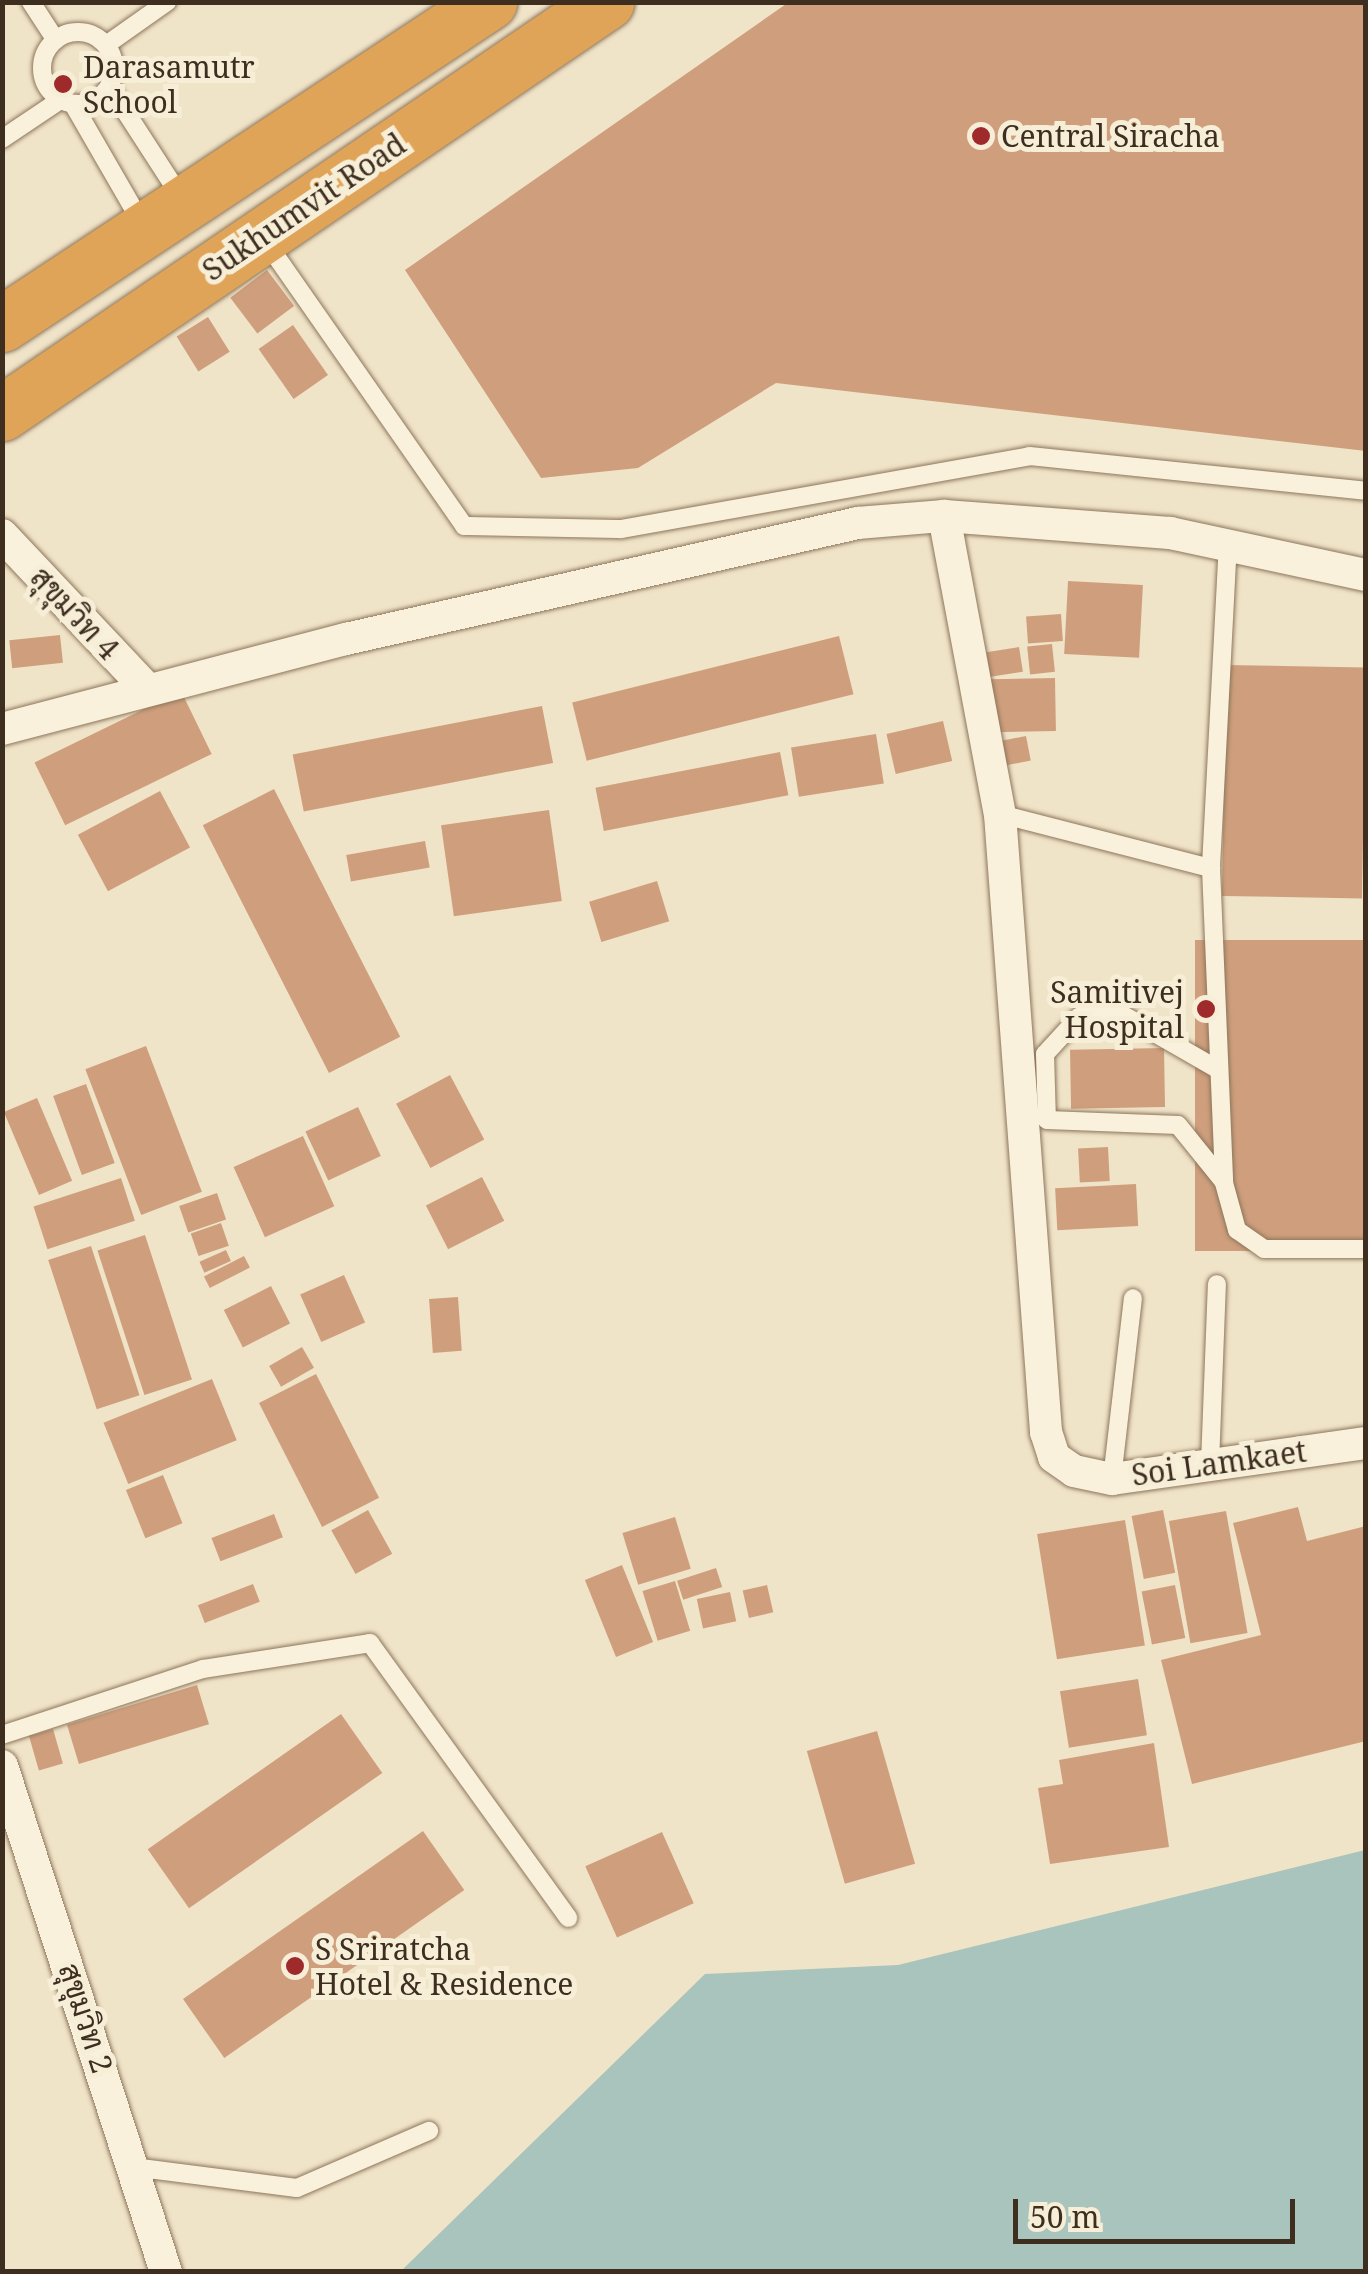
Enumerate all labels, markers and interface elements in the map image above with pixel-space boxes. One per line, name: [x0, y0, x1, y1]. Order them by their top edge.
place label: Darasamutr School: [83, 49, 255, 120]
marker: Darasamutr School: [52, 73, 74, 95]
place label: Central Siracha: [1001, 118, 1220, 154]
marker: Central Siracha: [970, 125, 992, 147]
street label: Sukhumvit Road: [196, 126, 412, 288]
street label: สุขุมวิท 4: [23, 559, 127, 667]
place label: Samitivej Hospital: [1050, 974, 1184, 1044]
marker: Samitivej Hospital: [1193, 996, 1219, 1022]
street label: Soi Lamkaet: [1129, 1433, 1309, 1493]
place label: S Sriratcha Hotel & Residence: [315, 1931, 573, 2002]
marker: S Sriratcha Hotel & Residence: [284, 1955, 306, 1977]
street label: สุขุมวิท 2: [51, 1959, 121, 2077]
scale bar: [1018, 2179, 1300, 2241]
text: 50 m: [1030, 2196, 1100, 2237]

